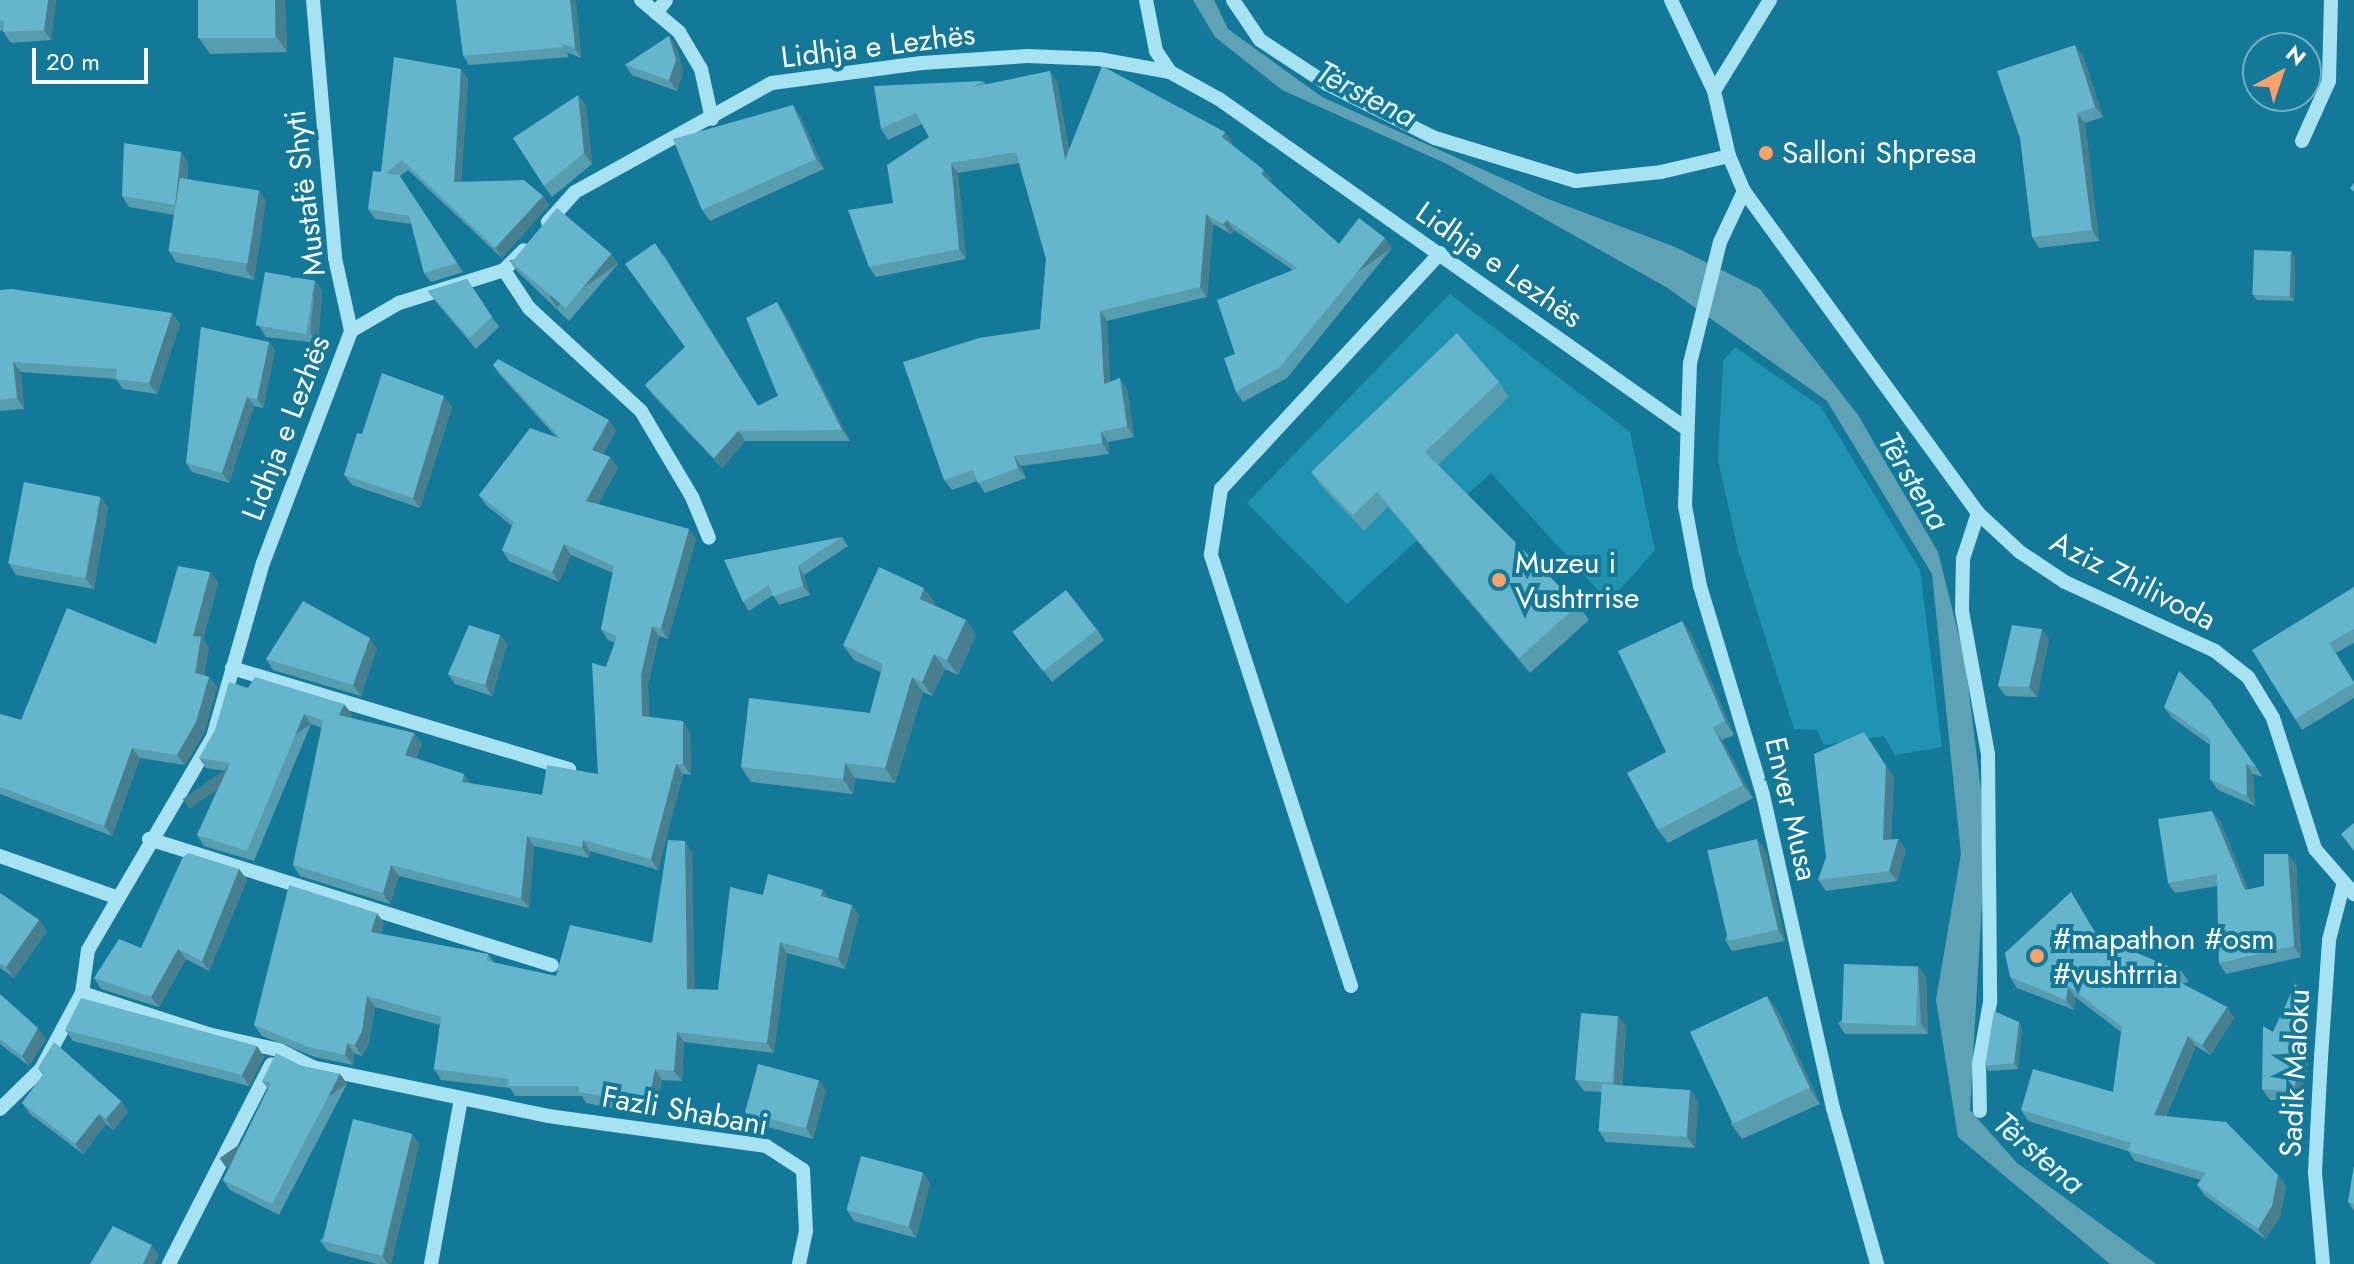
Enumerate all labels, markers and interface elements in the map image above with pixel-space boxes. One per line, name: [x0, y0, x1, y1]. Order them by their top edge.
street label: Lidhja e Lezhës: [779, 16, 977, 76]
scale bar: [36, 32, 152, 82]
north arrow: [2242, 32, 2322, 112]
text: N: [2279, 37, 2313, 73]
text: 20 m: [46, 44, 100, 79]
water label: Tërstena: [1309, 52, 1423, 136]
street label: Mustafë Shyti: [277, 108, 333, 278]
place label: Salloni Shpresa: [1782, 135, 1977, 171]
marker: Salloni Shpresa: [1757, 144, 1775, 162]
street label: Lidhja e Lezhës: [1409, 194, 1589, 336]
street label: Lidhja e Lezhës: [234, 330, 338, 526]
water label: Tërstena: [1870, 425, 1958, 537]
street label: Aziz Zhilivoda: [2044, 524, 2222, 638]
place label: Muzeu i Vushtrrise: [1515, 545, 1639, 616]
marker: Muzeu i Vushtrrise: [1490, 571, 1508, 589]
street label: Enver Musa: [1757, 734, 1825, 884]
place label: #mapathon #osm #vushtrria: [2053, 921, 2275, 992]
marker: #mapathon #osm #vushtrria: [2028, 947, 2046, 965]
street label: Sadik Maloku: [2273, 988, 2317, 1158]
street label: Fazli Shabani: [599, 1079, 771, 1143]
water label: Tërstena: [1985, 1104, 2093, 1202]

